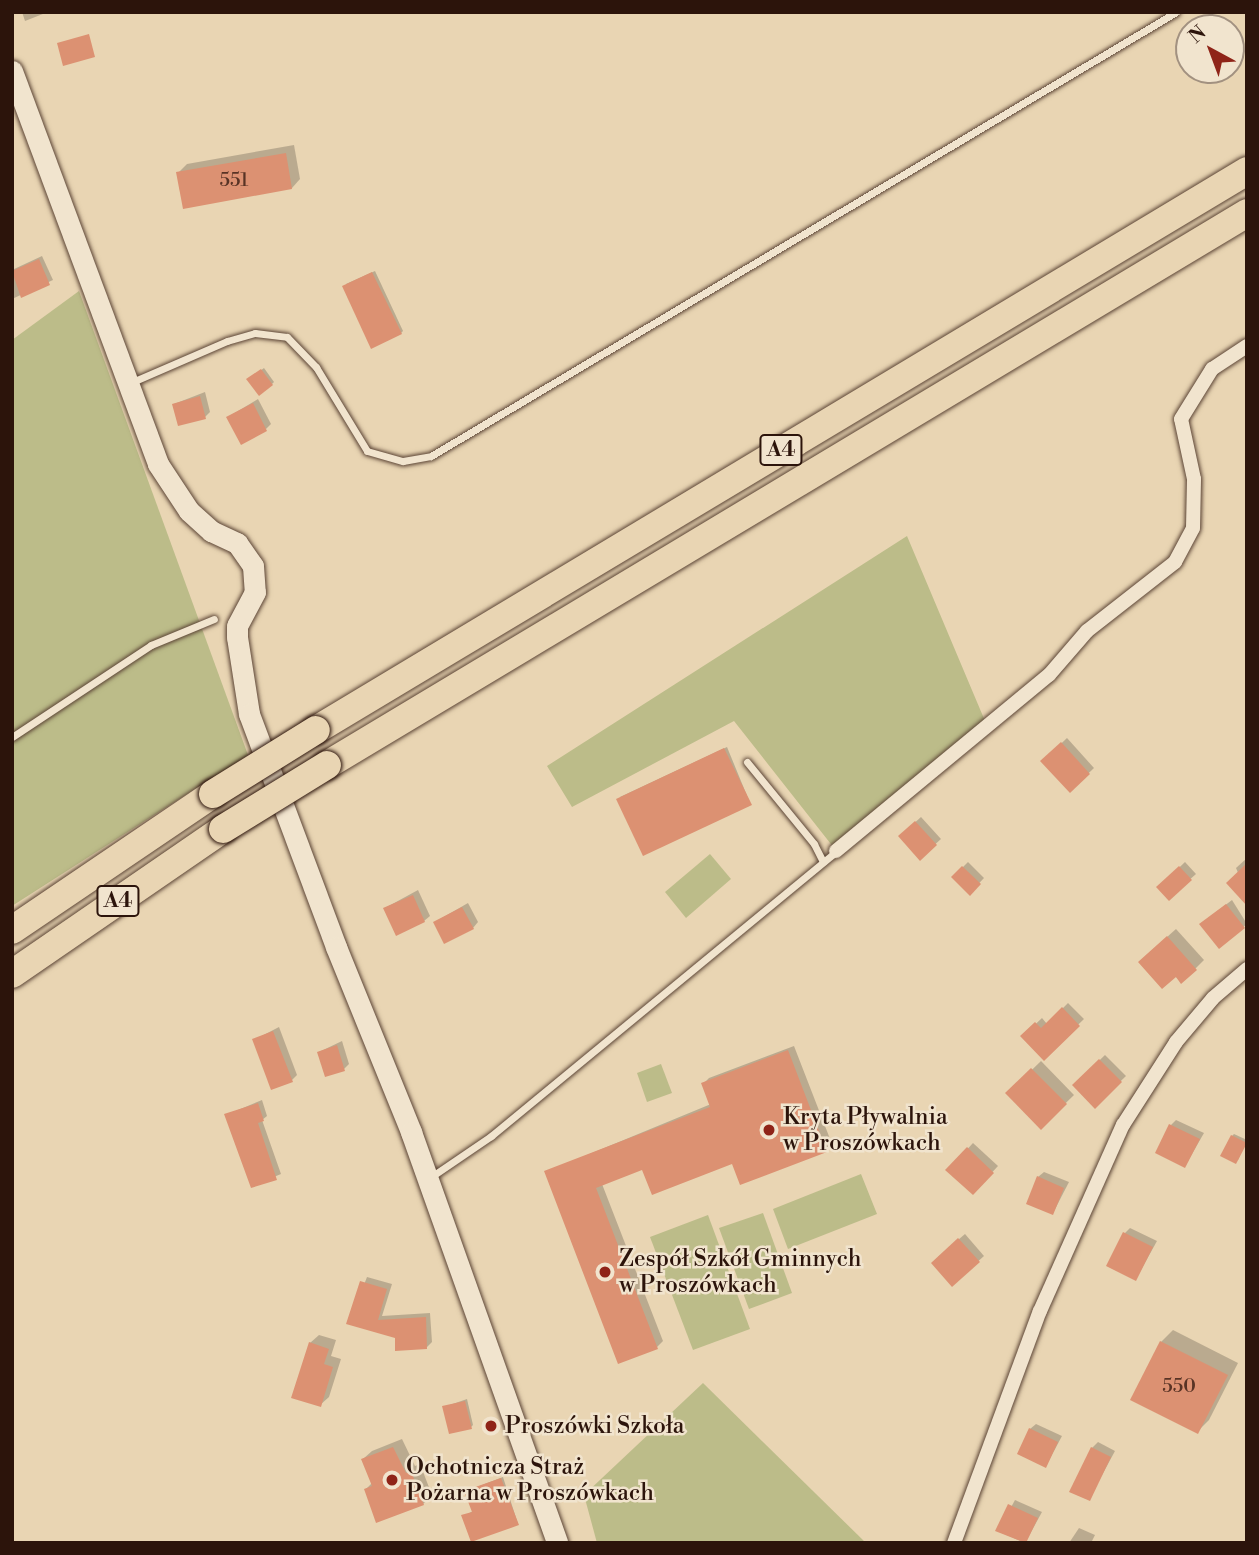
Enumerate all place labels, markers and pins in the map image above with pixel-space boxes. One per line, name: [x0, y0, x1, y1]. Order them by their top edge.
place label: Kryta Pływalnia w Proszówkach: [783, 1103, 948, 1157]
marker: Kryta Pływalnia w Proszówkach: [761, 1122, 777, 1138]
place label: Zespół Szkół Gminnych w Proszówkach: [619, 1245, 862, 1299]
marker: Zespół Szkół Gminnych w Proszówkach: [597, 1264, 613, 1280]
place label: Proszówki Szkoła: [505, 1412, 684, 1440]
marker: Proszówki Szkoła: [483, 1418, 499, 1434]
place label: Ochotnicza Straż Pożarna w Proszówkach: [406, 1453, 654, 1507]
marker: Ochotnicza Straż Pożarna w Proszówkach: [384, 1472, 400, 1488]

